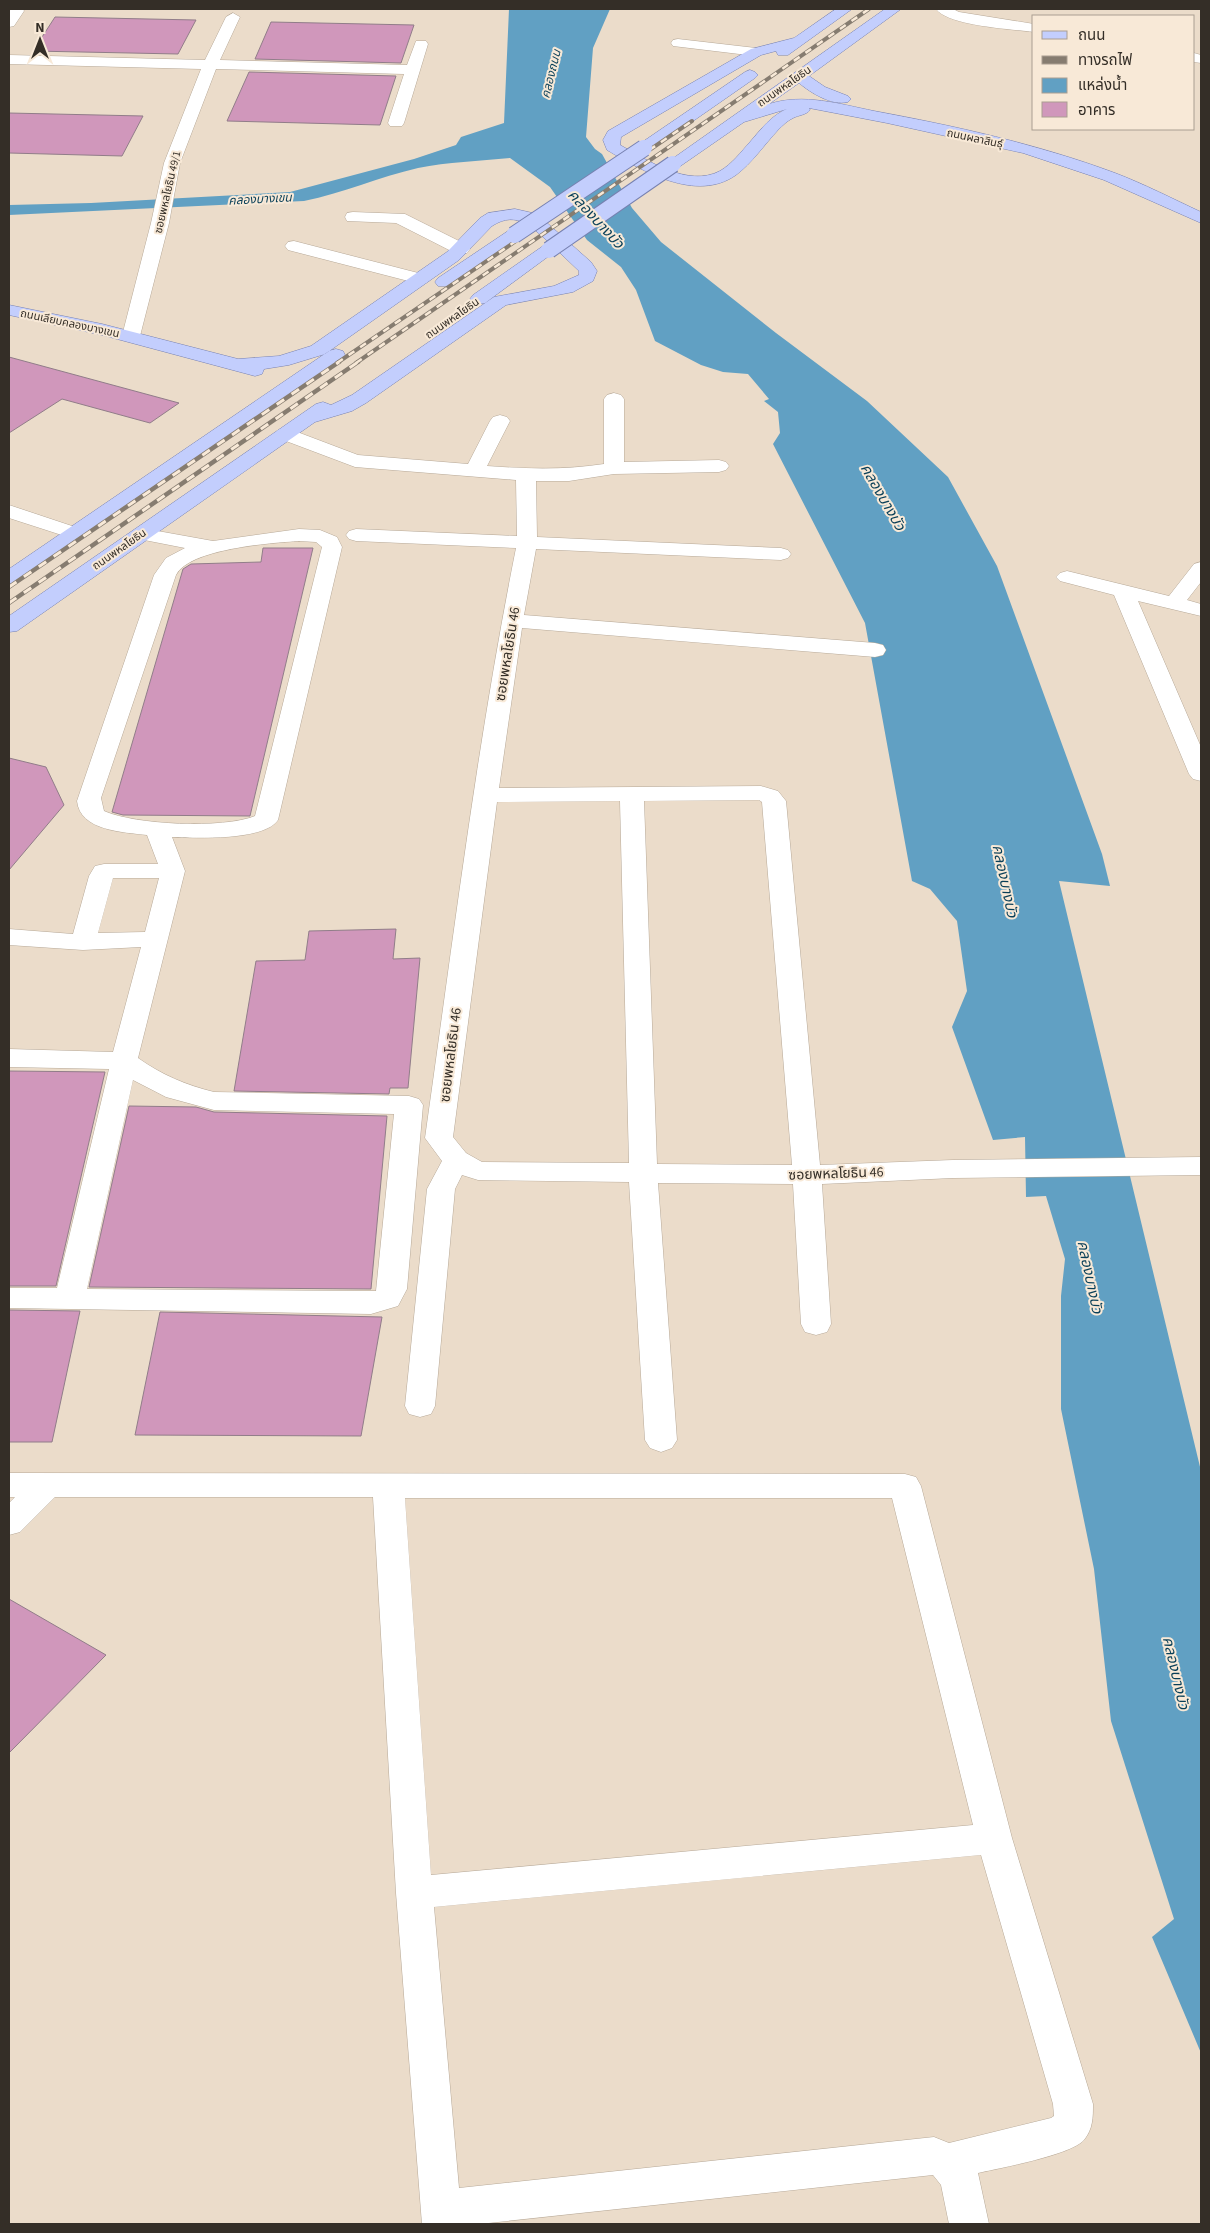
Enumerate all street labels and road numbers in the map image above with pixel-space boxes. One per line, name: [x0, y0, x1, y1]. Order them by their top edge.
street label: ถนนพหลโยธิน: [754, 62, 814, 111]
street label: ถนนผลาสินธุ์: [945, 125, 1005, 152]
street label: ซอยพหลโยธิน 49/1: [151, 149, 184, 235]
street label: ถนนพหลโยธิน: [422, 294, 482, 343]
street label: ถนนเลียบคลองบางเขน: [19, 306, 121, 341]
street label: ถนนพหลโยธิน: [89, 525, 149, 574]
street label: ซอยพหลโยธิน 46: [491, 606, 525, 703]
street label: ซอยพหลโยธิน 46: [435, 1007, 467, 1104]
street label: ซอยพหลโยธิน 46: [788, 1162, 884, 1186]

